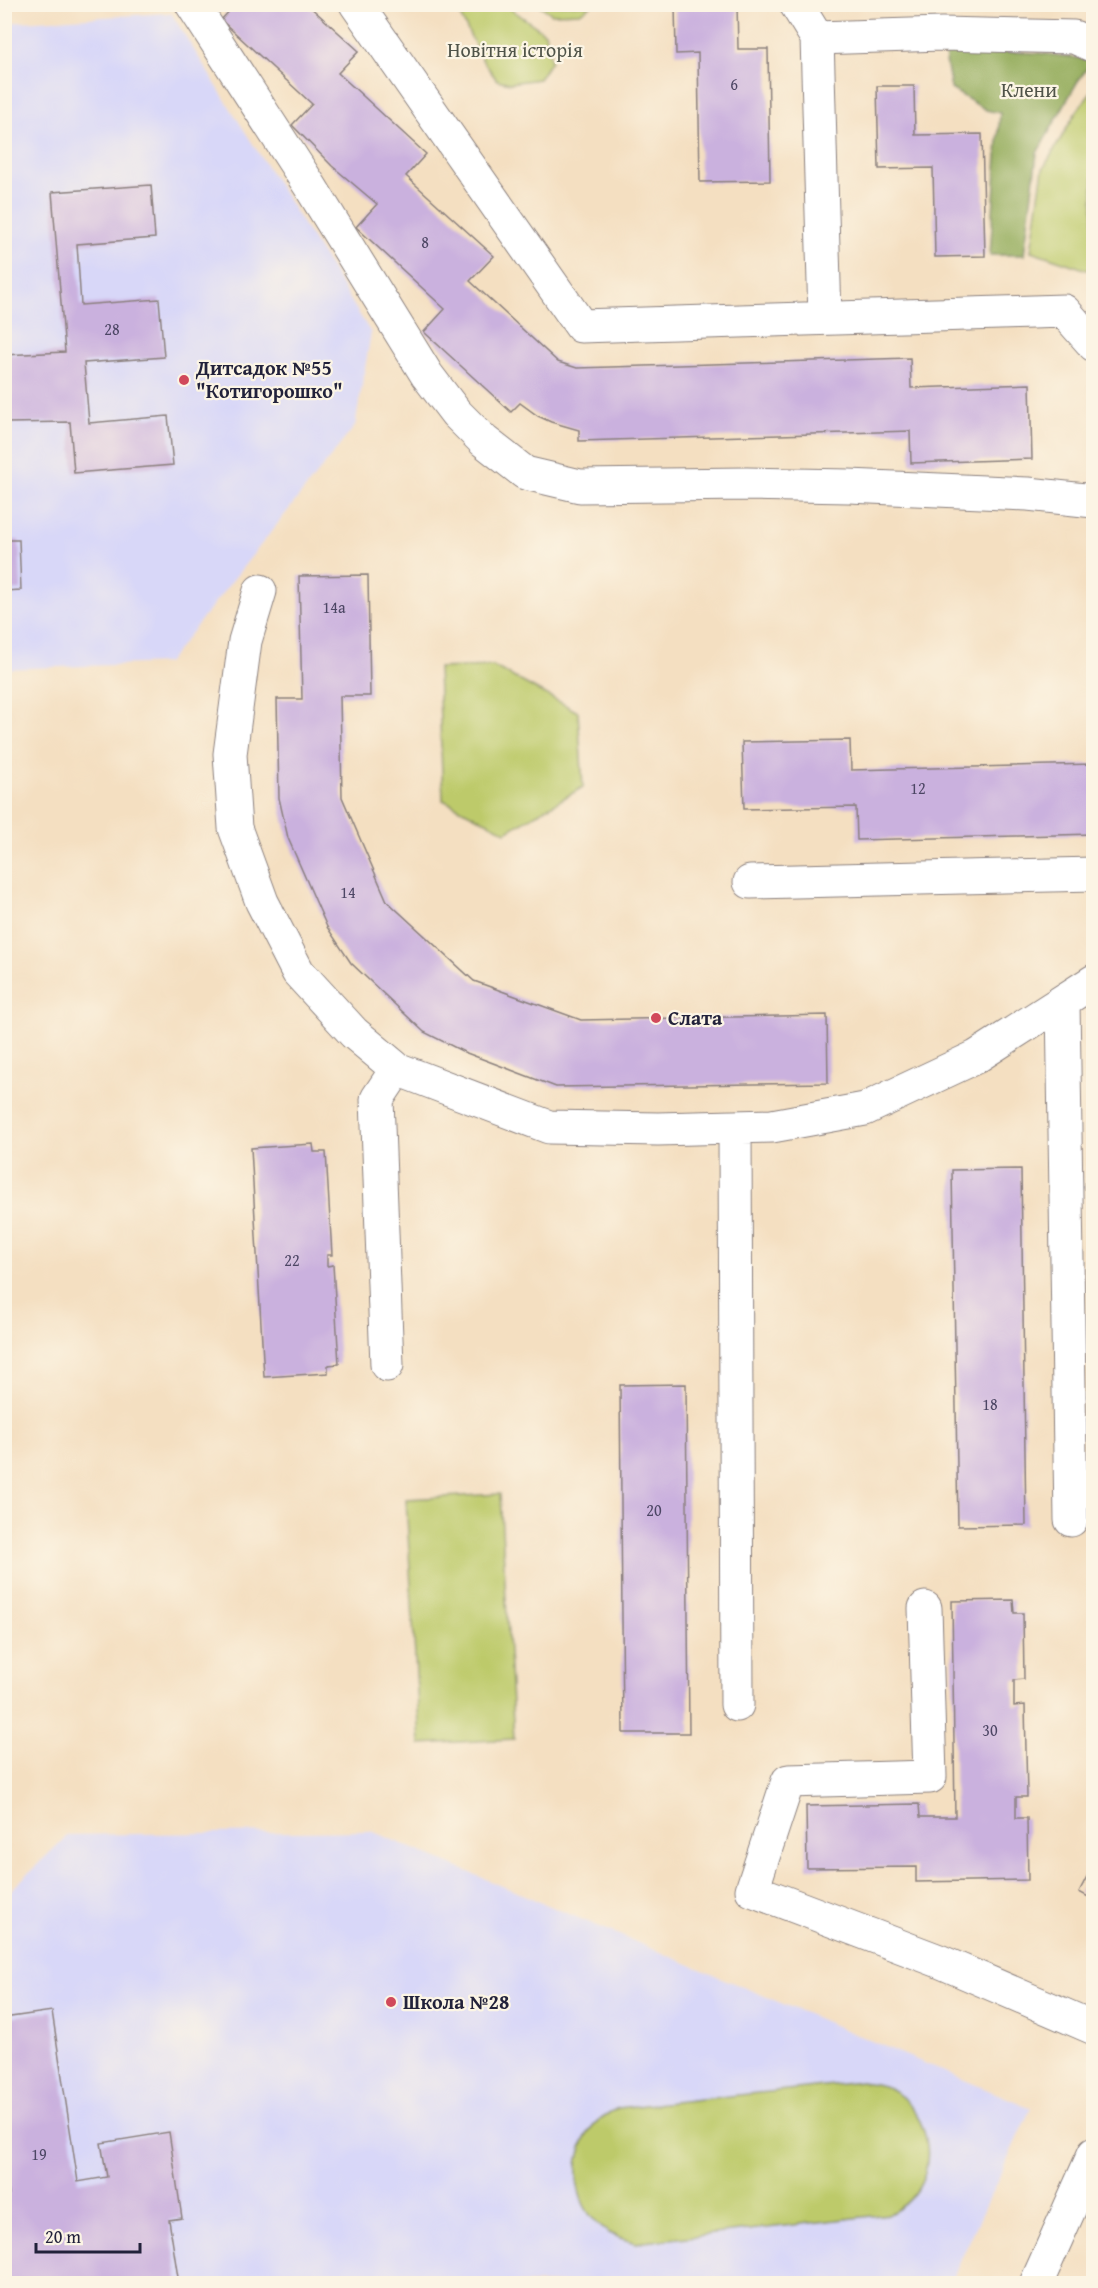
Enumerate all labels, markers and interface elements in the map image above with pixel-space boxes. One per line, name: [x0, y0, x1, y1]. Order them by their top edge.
park label: Новітня історія: [447, 35, 583, 64]
house number: 6: [730, 72, 738, 96]
park label: Клени: [1001, 75, 1057, 104]
house number: 8: [421, 230, 429, 254]
house number: 28: [104, 317, 120, 341]
place label: Дитсадок №55 "Котигорошко": [195, 353, 343, 405]
marker: Дитсадок №55 "Котигорошко": [177, 373, 191, 387]
house number: 14а: [322, 595, 346, 619]
house number: 12: [910, 776, 926, 800]
house number: 14: [340, 880, 356, 904]
place label: Слата: [668, 1003, 723, 1032]
marker: Слата: [649, 1011, 663, 1025]
house number: 22: [284, 1248, 300, 1272]
house number: 18: [982, 1392, 998, 1416]
house number: 20: [646, 1498, 662, 1522]
house number: 30: [982, 1718, 998, 1742]
place label: Школа №28: [403, 1987, 509, 2016]
marker: Школа №28: [384, 1995, 398, 2009]
house number: 19: [31, 2142, 47, 2166]
scale bar: [36, 2216, 140, 2254]
text: 20 m: [45, 2223, 81, 2250]

